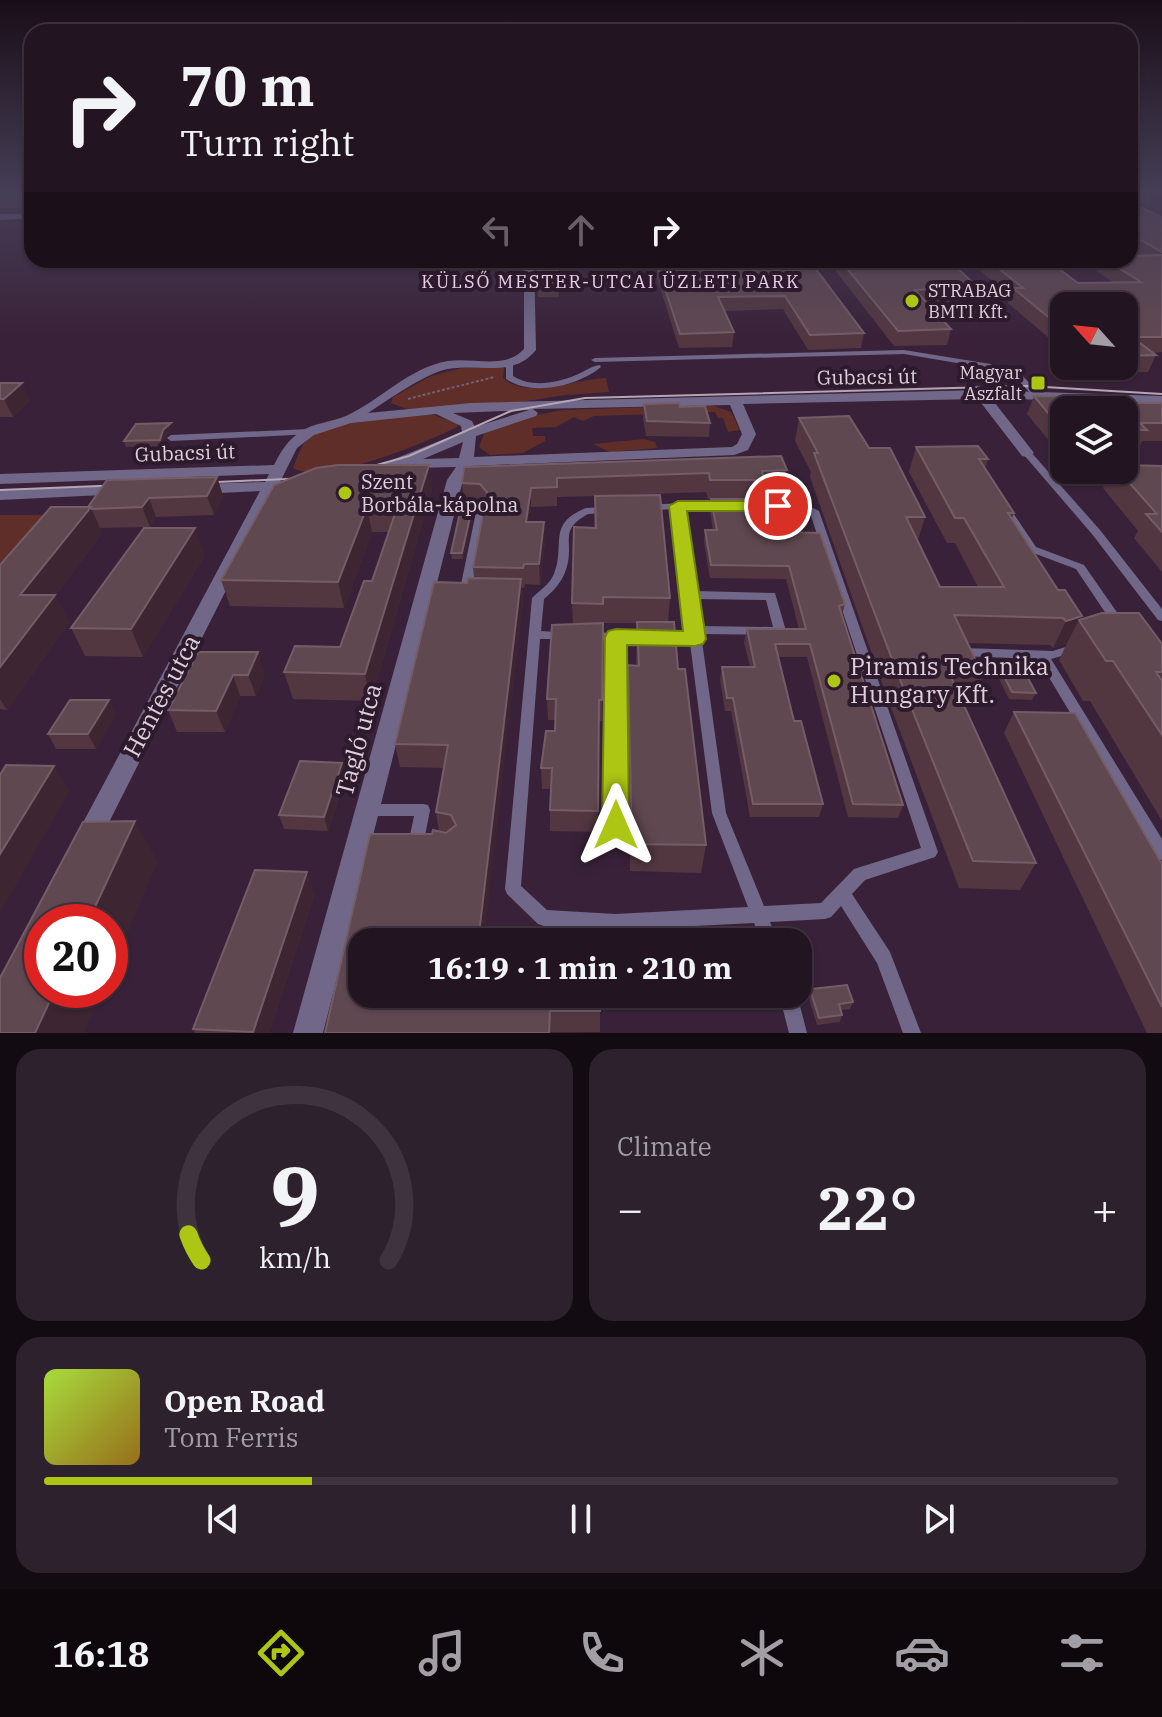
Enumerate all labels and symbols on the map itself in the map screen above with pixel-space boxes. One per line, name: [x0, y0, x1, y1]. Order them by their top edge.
district label: KÜLSŐ MESTER-UTCAI ÜZLETI PARK: [421, 270, 801, 293]
place label: STRABAG BMTI Kft.: [928, 279, 1011, 323]
marker: STRABAG BMTI Kft.: [903, 292, 921, 310]
north arrow: [1050, 292, 1138, 380]
place label: Magyar Aszfalt: [959, 361, 1022, 405]
street label: Gubacsi út: [817, 362, 917, 391]
marker: Magyar Aszfalt: [1029, 374, 1047, 392]
street label: Gubacsi út: [134, 437, 236, 468]
place label: Szent Borbála-kápolna: [361, 468, 519, 518]
pin: [744, 472, 812, 540]
marker: Szent Borbála-kápolna: [336, 484, 354, 502]
street label: Hentes utca: [115, 629, 207, 762]
place label: Piramis Technika Hungary Kft.: [850, 650, 1049, 710]
marker: Piramis Technika Hungary Kft.: [825, 672, 843, 690]
street label: Tagló utca: [328, 680, 388, 800]
position arrow: [574, 783, 658, 867]
speed limit sign: 20: [24, 904, 128, 1008]

